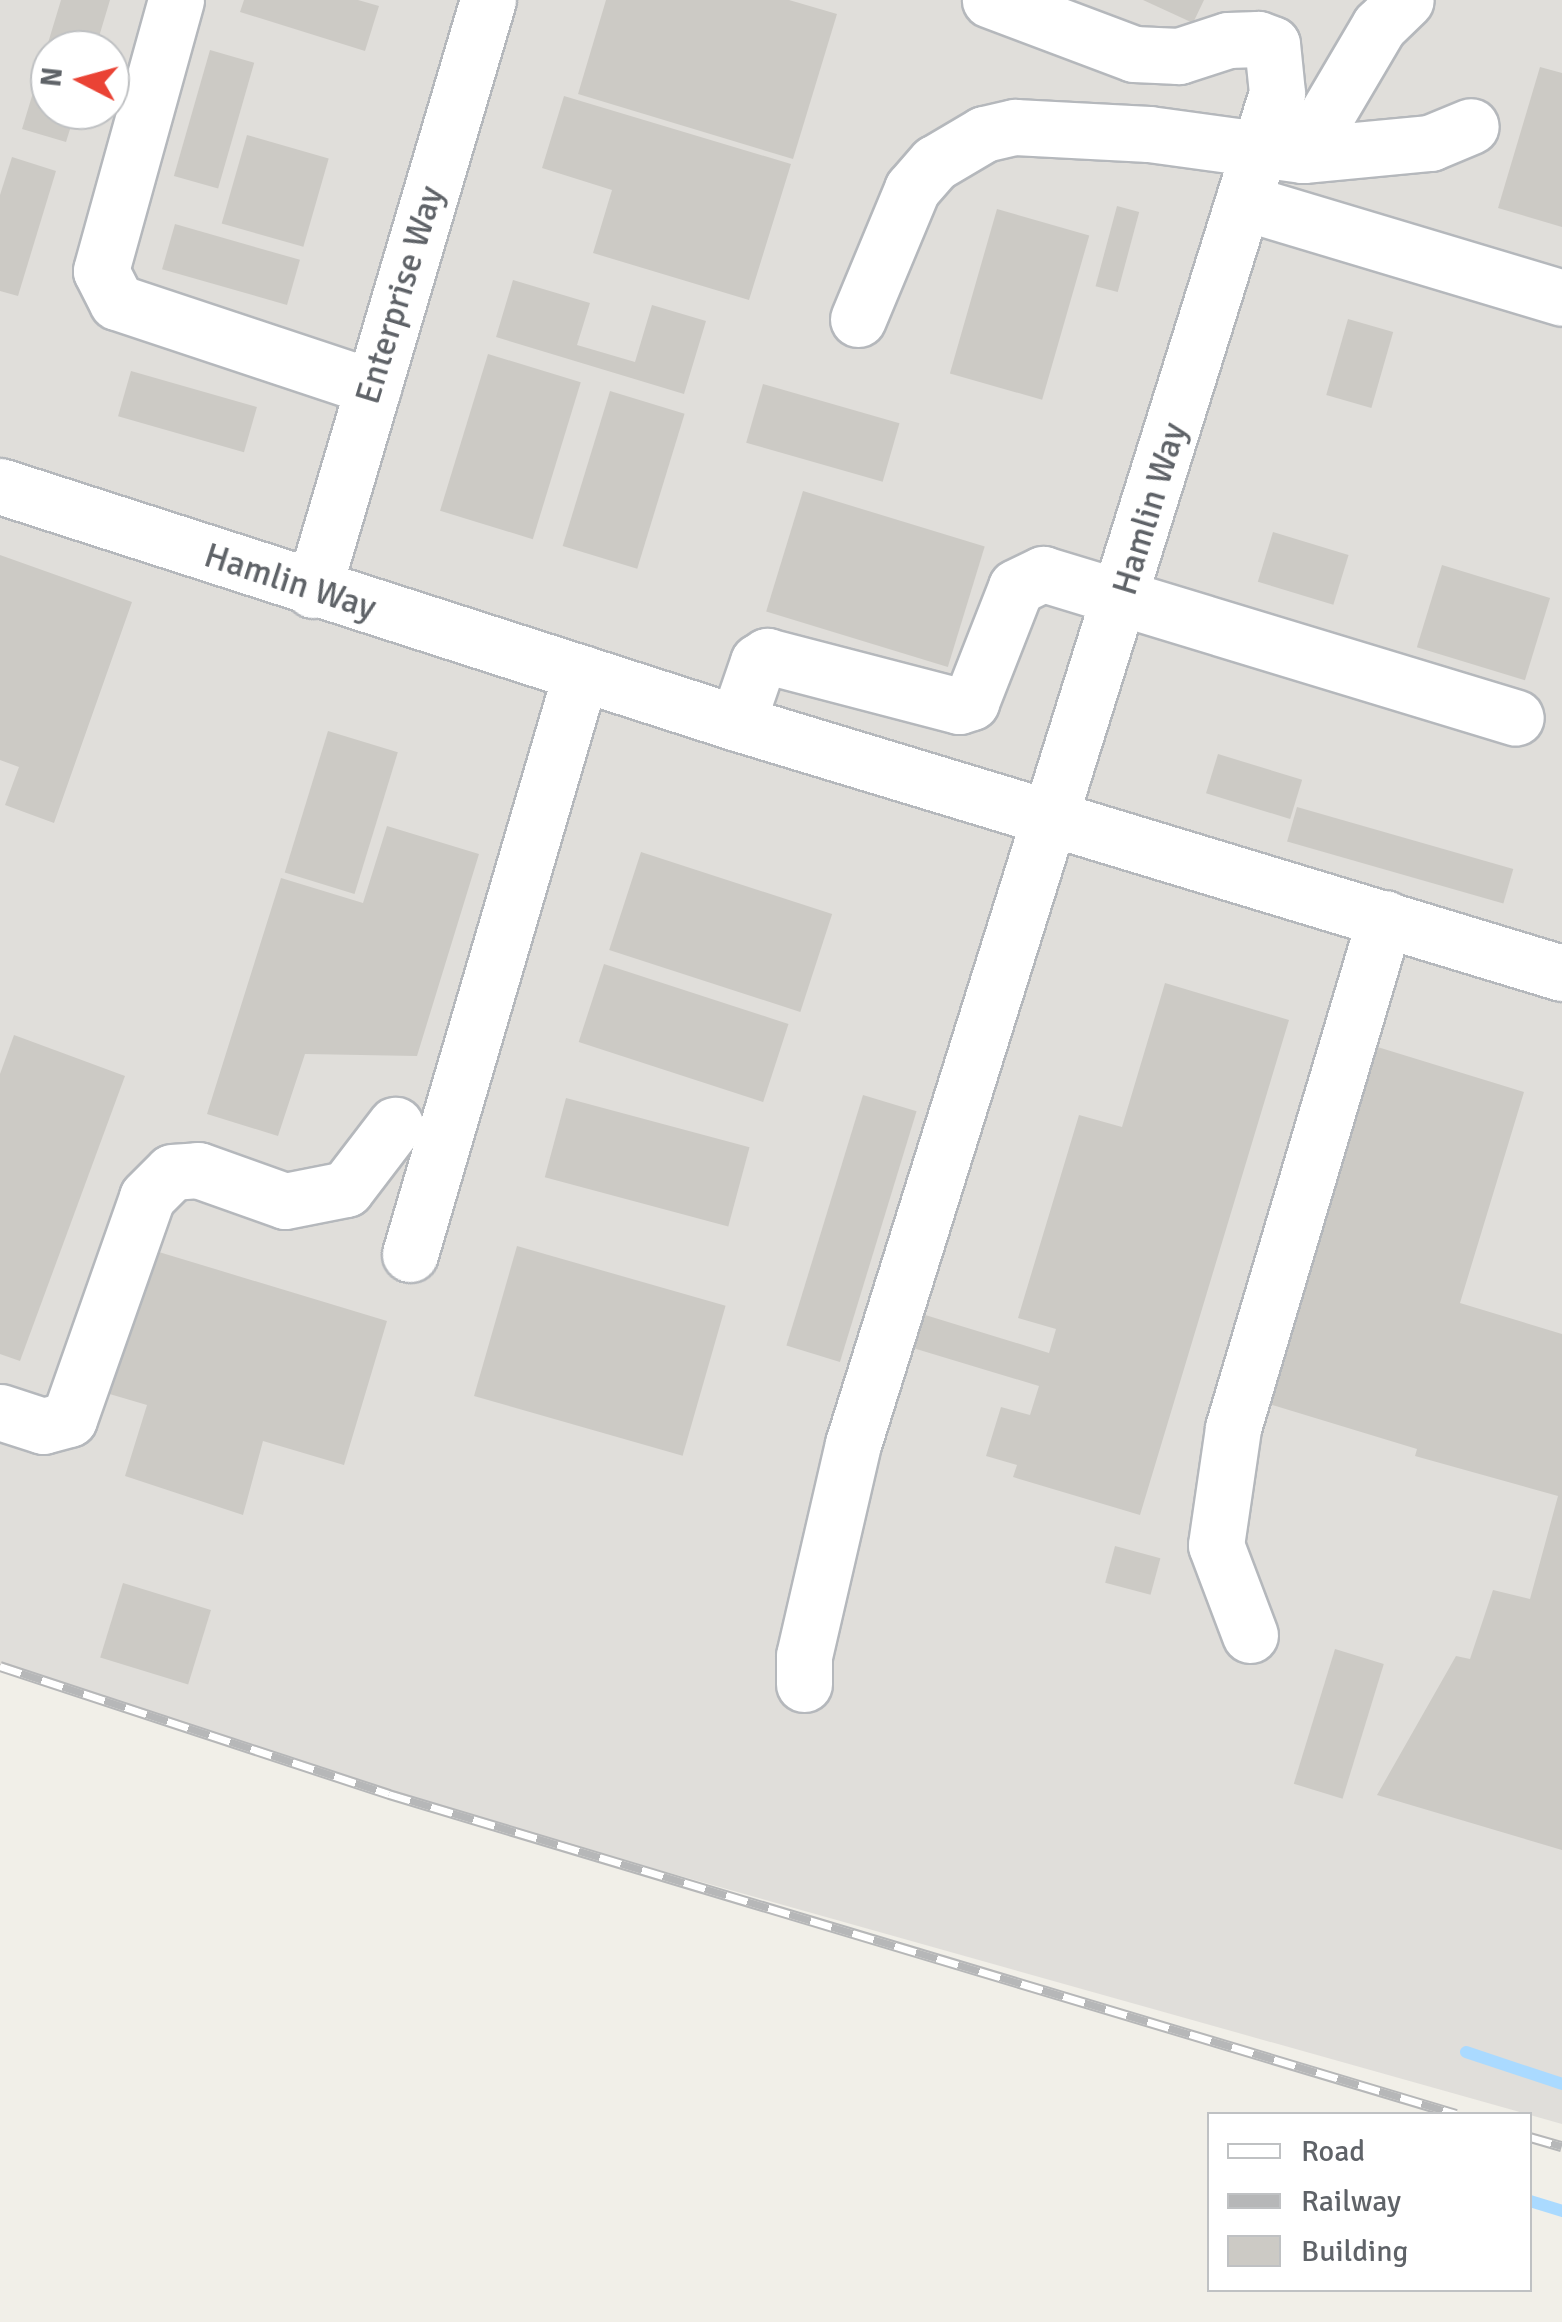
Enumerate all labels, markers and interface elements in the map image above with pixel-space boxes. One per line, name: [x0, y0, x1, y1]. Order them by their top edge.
north arrow: [30, 30, 130, 130]
text: N: [34, 66, 70, 89]
street label: Enterprise Way: [347, 181, 453, 409]
street label: Hamlin Way: [1104, 418, 1196, 600]
street label: Hamlin Way: [199, 535, 381, 629]
legend: [1207, 2112, 1532, 2292]
text: Road: [1301, 2133, 1365, 2170]
text: Railway: [1301, 2183, 1401, 2220]
text: Building: [1301, 2233, 1408, 2270]

